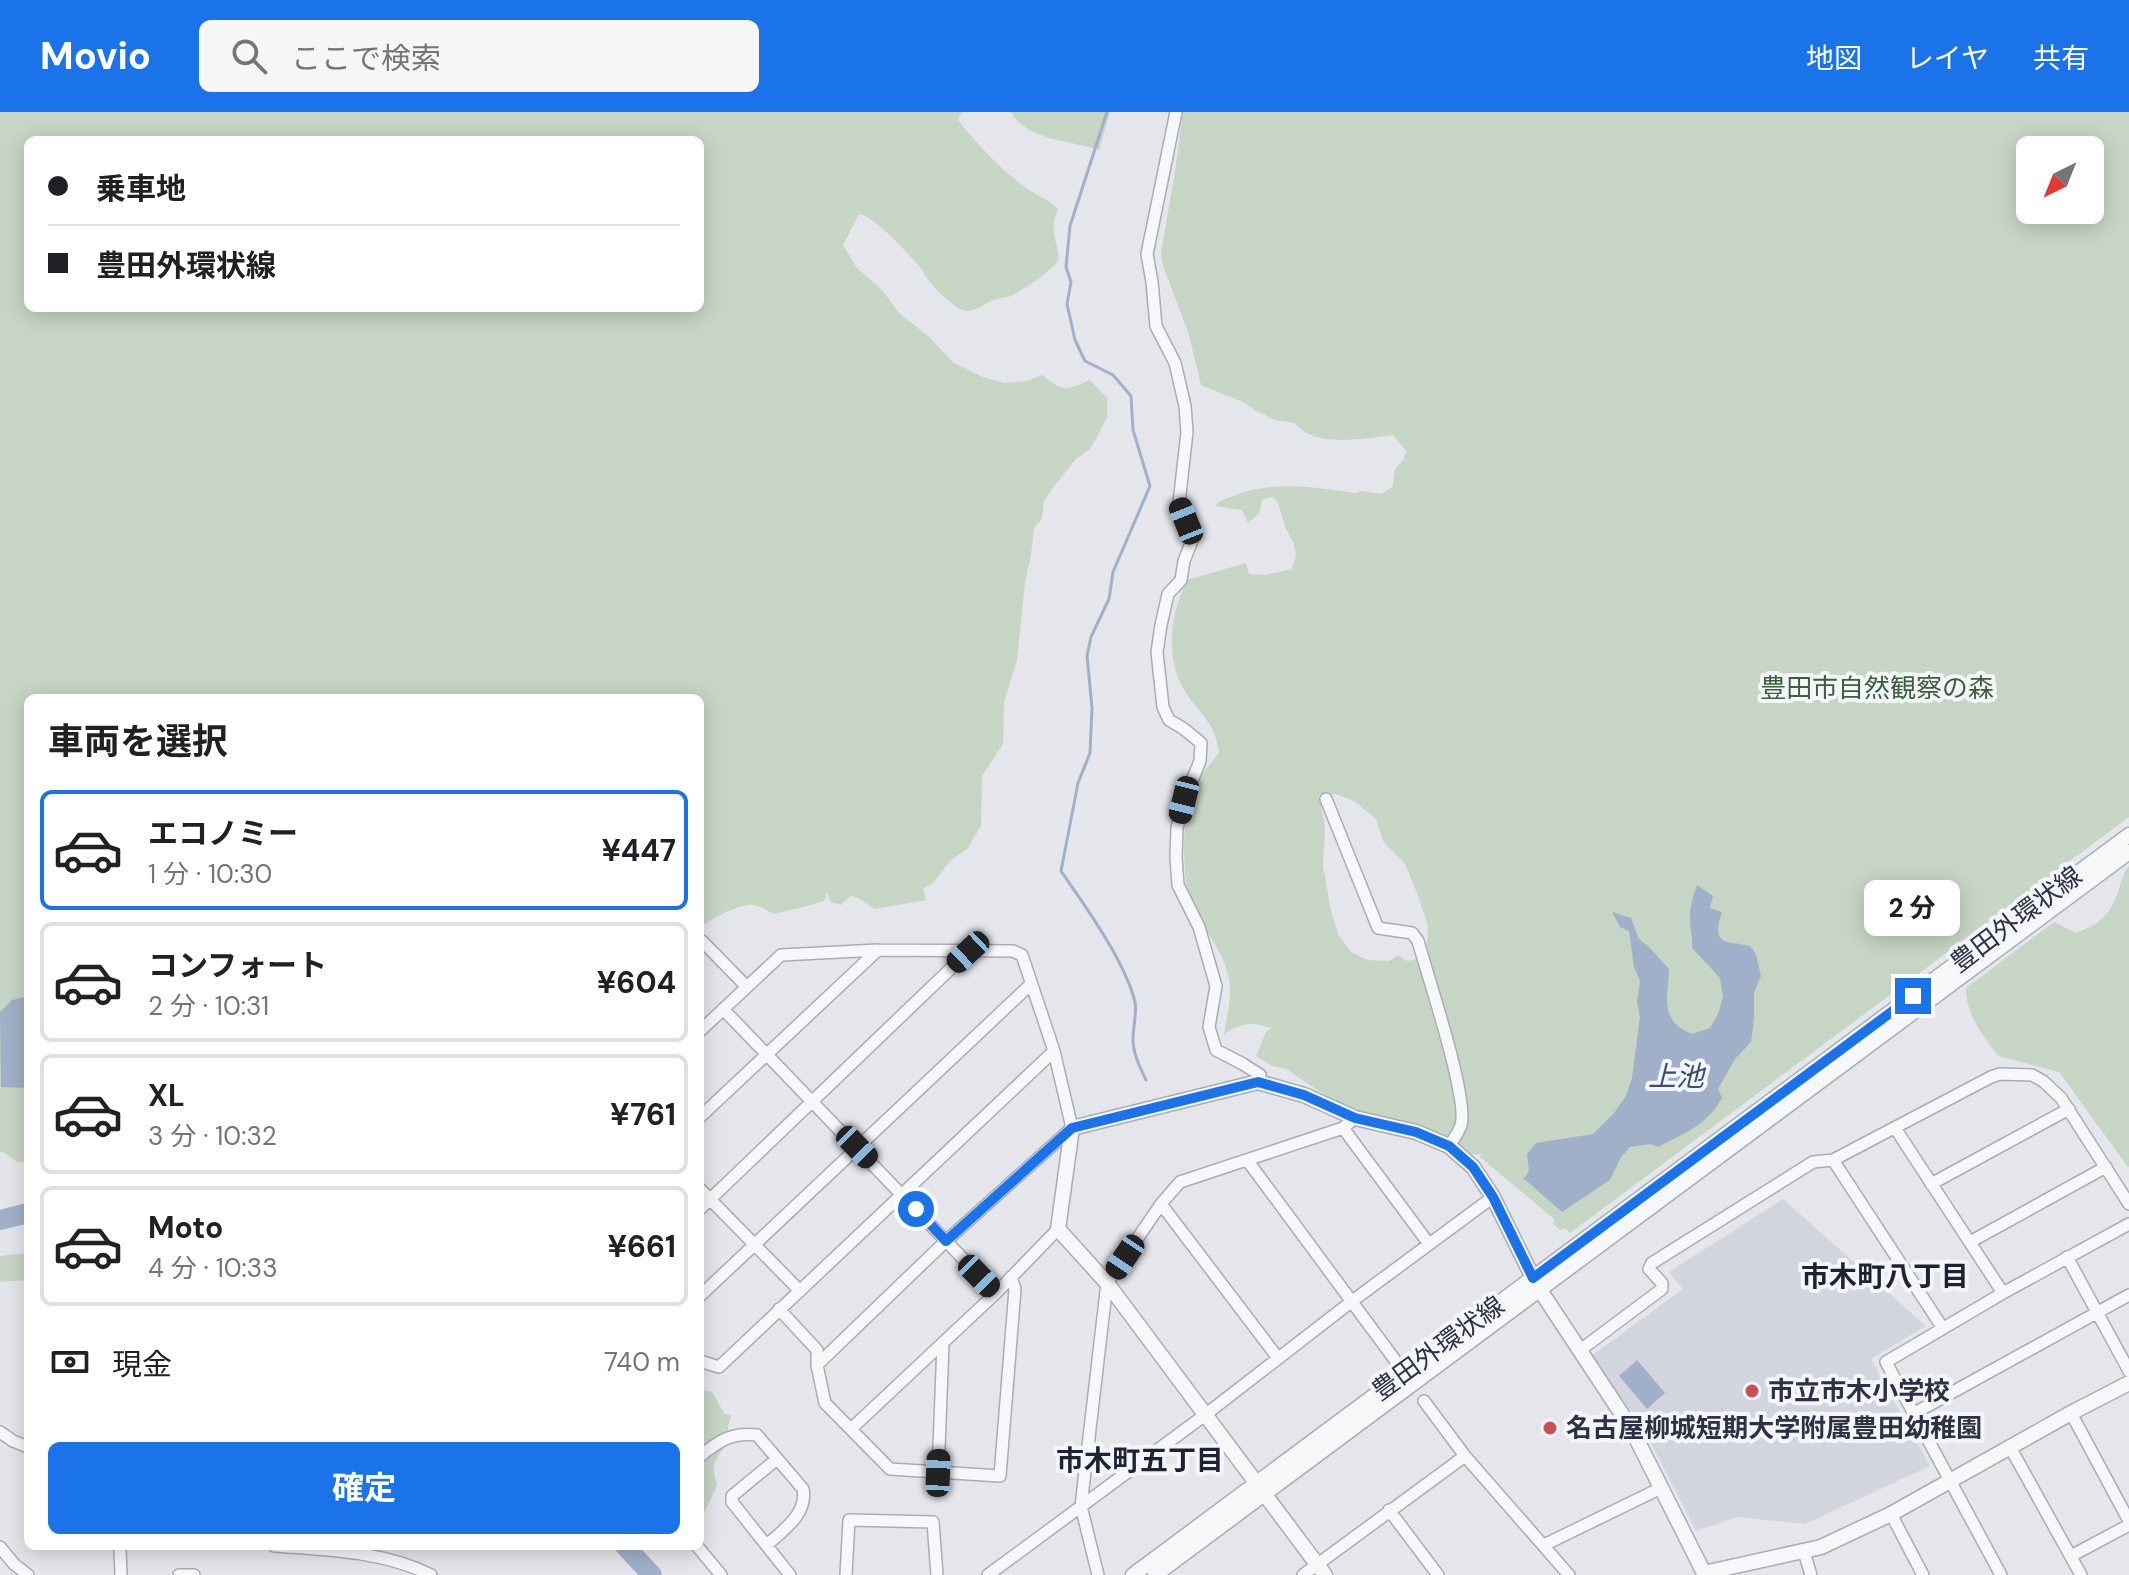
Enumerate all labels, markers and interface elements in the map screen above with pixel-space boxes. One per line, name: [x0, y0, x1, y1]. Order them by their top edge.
search box: [199, 20, 759, 92]
text: Movio: [40, 31, 151, 81]
icon: search: [227, 34, 271, 78]
text: ここで検索: [291, 39, 441, 78]
text: 地図: [1806, 40, 1862, 77]
text: レイヤ: [1906, 40, 1989, 77]
text: 共有: [2033, 40, 2089, 77]
north arrow: [2016, 136, 2104, 224]
map controls: [2016, 136, 2104, 224]
text: 乗車地: [96, 169, 186, 208]
text: 豊田外環状線: [96, 246, 276, 285]
car: [1166, 494, 1206, 548]
park label: 豊田市自然観察の森: [1760, 671, 1994, 705]
text: 車両を選択: [48, 718, 228, 765]
car: [1167, 774, 1201, 826]
icon: car: [52, 814, 124, 886]
text: エコノミー: [148, 814, 298, 853]
text: ¥447: [601, 831, 676, 870]
text: 1 分 · 10:30: [148, 857, 272, 891]
street label: 豊田外環状線: [1943, 858, 2089, 980]
callout: 2 分: [1865, 880, 1961, 936]
text: 2 分: [1888, 891, 1936, 925]
car: [942, 927, 994, 977]
icon: car: [52, 946, 124, 1018]
text: コンフォート: [148, 946, 327, 985]
text: ¥604: [597, 963, 676, 1002]
route end: [1895, 978, 1931, 1014]
text: 2 分 · 10:31: [148, 989, 269, 1023]
water label: 上池: [1648, 1058, 1707, 1095]
text: XL: [148, 1076, 185, 1115]
icon: car: [52, 1078, 124, 1150]
text: ¥761: [610, 1095, 676, 1134]
text: 3 分 · 10:32: [148, 1119, 277, 1153]
car: [832, 1121, 882, 1173]
route start: [898, 1191, 934, 1227]
text: Moto: [148, 1208, 223, 1247]
icon: car: [52, 1210, 124, 1282]
text: ¥661: [608, 1227, 676, 1266]
car: [1102, 1230, 1148, 1284]
car: [954, 1250, 1004, 1302]
text: 4 分 · 10:33: [148, 1251, 278, 1285]
district label: 市木町八丁目: [1801, 1258, 1969, 1295]
street label: 豊田外環状線: [1365, 1288, 1511, 1408]
icon: cash: [48, 1340, 92, 1384]
text: 現金: [112, 1345, 172, 1384]
text: 740 m: [604, 1345, 680, 1379]
place label: 市立市木小学校: [1768, 1374, 1950, 1408]
marker: 市立市木小学校: [1743, 1382, 1761, 1400]
place label: 名古屋柳城短期大学附属豊田幼稚園: [1566, 1411, 1982, 1445]
marker: 名古屋柳城短期大学附属豊田幼稚園: [1541, 1419, 1559, 1437]
button: 確定: [48, 1442, 680, 1534]
district label: 市木町五丁目: [1056, 1442, 1224, 1479]
car: [925, 1449, 951, 1497]

